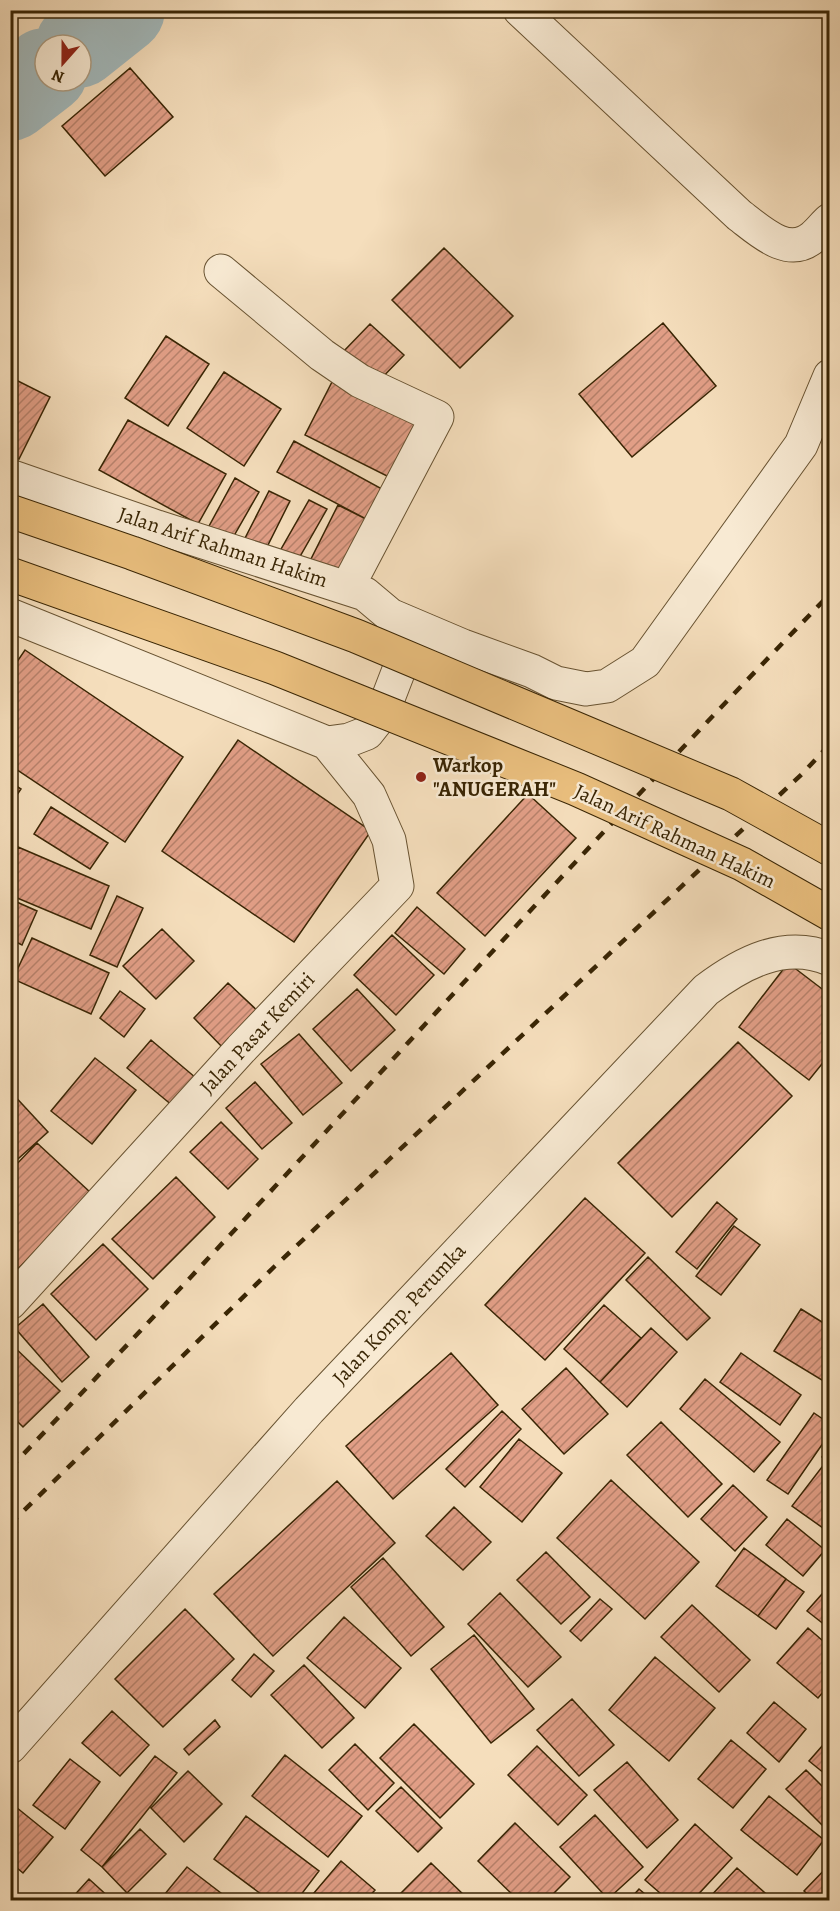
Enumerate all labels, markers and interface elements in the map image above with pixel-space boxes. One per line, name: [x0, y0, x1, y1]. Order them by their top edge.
north arrow: [33, 33, 93, 93]
text: N: [48, 64, 67, 88]
street label: Jalan Arif Rahman Hakim: [115, 500, 331, 594]
place label: Warkop "ANUGERAH": [432, 751, 556, 803]
marker: Warkop "ANUGERAH": [414, 770, 428, 784]
street label: Jalan Arif Rahman Hakim: [570, 777, 780, 895]
street label: Jalan Pasar Kemiri: [193, 966, 321, 1100]
street label: Jalan Komp. Perumka: [326, 1237, 472, 1391]

